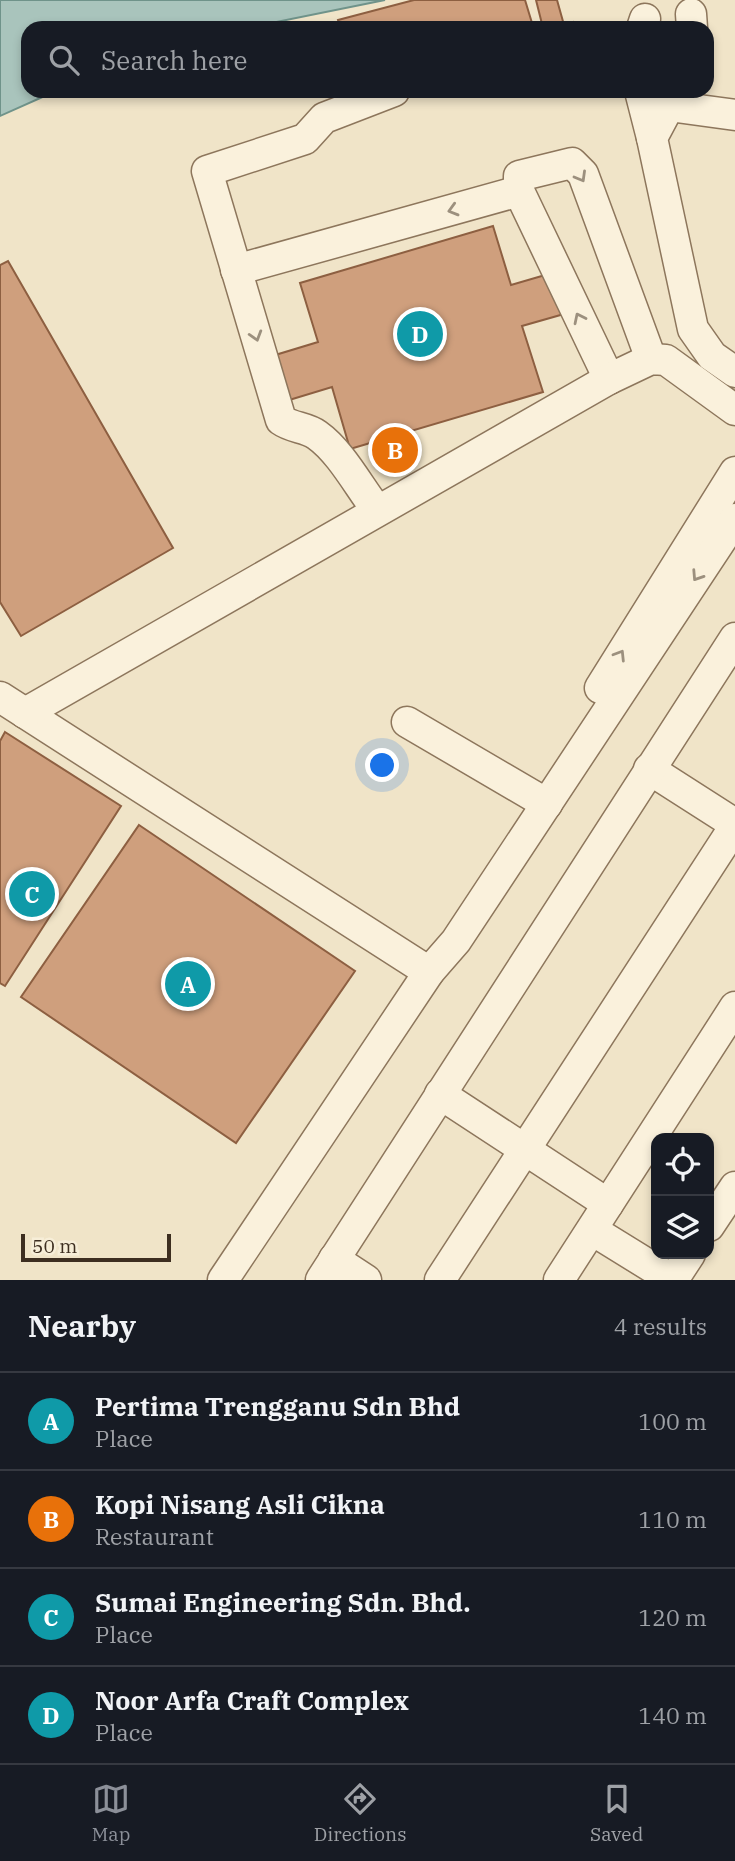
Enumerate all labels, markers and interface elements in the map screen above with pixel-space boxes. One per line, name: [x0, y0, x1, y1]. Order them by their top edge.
search box: [21, 21, 714, 98]
icon: search: [45, 41, 83, 79]
text: Search here: [101, 43, 247, 77]
one-way arrow: [573, 170, 586, 183]
one-way arrow: [447, 201, 459, 216]
pin: D: [397, 308, 443, 360]
one-way arrow: [574, 313, 588, 325]
one-way arrow: [247, 329, 262, 341]
pin: B: [372, 424, 418, 476]
one-way arrow: [693, 568, 706, 581]
one-way arrow: [612, 650, 625, 663]
your location: [365, 748, 399, 782]
pin: C: [9, 868, 55, 920]
pin: A: [165, 958, 211, 1010]
map controls: [651, 1133, 714, 1259]
button: locate: [651, 1133, 714, 1196]
button: layers: [651, 1196, 714, 1259]
scale bar: [21, 1231, 172, 1263]
text: 50 m: [32, 1234, 77, 1258]
text: Nearby: [28, 1306, 136, 1345]
text: 4 results: [614, 1311, 707, 1341]
text: Pertima Trengganu Sdn Bhd: [95, 1389, 460, 1423]
text: A: [43, 1406, 59, 1436]
text: 100 m: [638, 1406, 707, 1436]
text: Place: [95, 1423, 153, 1453]
text: Kopi Nisang Asli Cikna: [95, 1487, 385, 1521]
text: B: [43, 1504, 59, 1534]
text: 110 m: [638, 1504, 707, 1534]
text: Restaurant: [95, 1521, 214, 1551]
text: Sumai Engineering Sdn. Bhd.: [95, 1585, 471, 1619]
text: C: [43, 1602, 59, 1632]
text: 120 m: [638, 1602, 707, 1632]
text: Place: [95, 1619, 153, 1649]
text: Noor Arfa Craft Complex: [95, 1683, 409, 1717]
text: D: [42, 1700, 60, 1730]
text: 140 m: [638, 1700, 707, 1730]
text: Place: [95, 1717, 153, 1747]
tab: Map: [92, 1780, 130, 1846]
tab: Directions: [314, 1780, 407, 1846]
tab: Saved: [590, 1780, 643, 1846]

